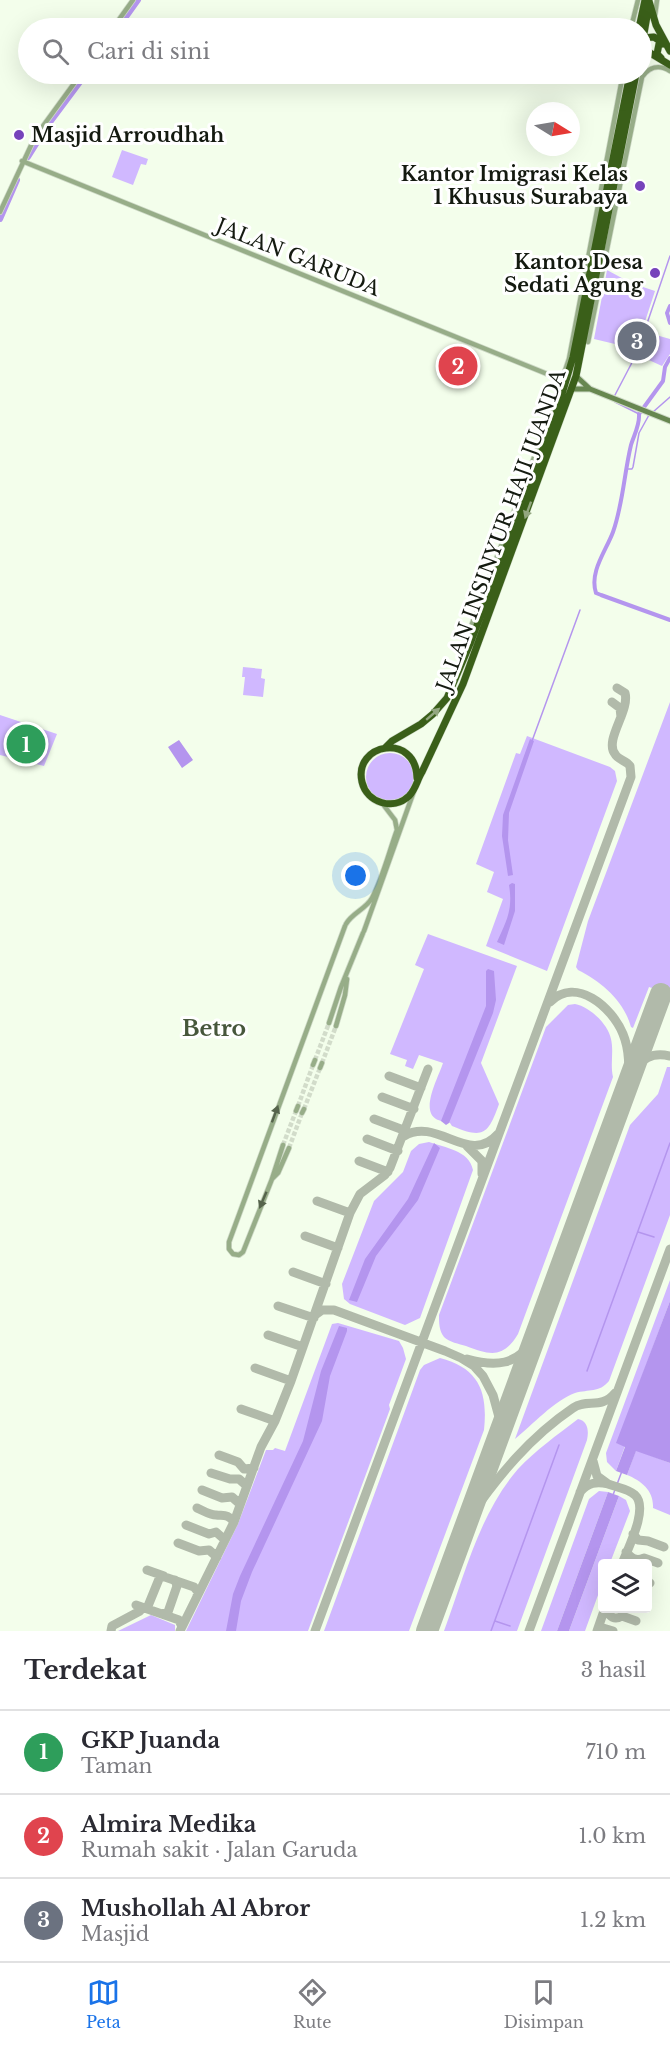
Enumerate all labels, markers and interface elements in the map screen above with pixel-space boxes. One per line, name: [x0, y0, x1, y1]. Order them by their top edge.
search box: [18, 18, 652, 84]
icon: search: [39, 35, 72, 68]
text: Cari di sini: [87, 38, 210, 65]
north arrow: [526, 102, 580, 156]
place label: Masjid Arroudhah: [31, 123, 225, 147]
marker: Masjid Arroudhah: [12, 128, 26, 142]
place label: Kantor Imigrasi Kelas 1 Khusus Surabaya: [401, 162, 629, 209]
marker: Kantor Imigrasi Kelas 1 Khusus Surabaya: [633, 179, 647, 193]
street label: JALAN GARUDA: [210, 212, 384, 301]
place label: Kantor Desa Sedati Agung: [504, 250, 644, 297]
marker: Kantor Desa Sedati Agung: [648, 266, 662, 280]
pin: 3: [618, 318, 656, 364]
pin: 2: [438, 344, 478, 388]
street label: JALAN INSINYUR HAJI JUANDA: [430, 365, 571, 697]
one-way arrow: [523, 501, 533, 519]
one-way arrow: [425, 707, 440, 721]
pin: 1: [6, 722, 46, 766]
your location: [341, 861, 370, 890]
district label: Betro: [182, 1015, 246, 1042]
one-way arrow: [271, 1105, 281, 1123]
one-way arrow: [258, 1192, 268, 1210]
map controls: [598, 1559, 652, 1613]
button: layers: [598, 1559, 652, 1613]
text: Terdekat: [24, 1654, 147, 1686]
text: 3 hasil: [581, 1658, 646, 1682]
text: GKP Juanda: [81, 1727, 220, 1754]
text: 1: [39, 1740, 48, 1764]
text: 710 m: [586, 1740, 646, 1764]
text: Taman: [81, 1754, 152, 1778]
text: Almira Medika: [81, 1811, 256, 1838]
text: 2: [37, 1824, 50, 1848]
text: 1.0 km: [578, 1824, 646, 1848]
text: Rumah sakit · Jalan Garuda: [81, 1838, 358, 1862]
text: Mushollah Al Abror: [81, 1895, 310, 1922]
text: 3: [37, 1908, 50, 1932]
text: 1.2 km: [580, 1908, 646, 1932]
text: Masjid: [81, 1922, 149, 1946]
tab: Peta: [86, 1976, 121, 2032]
tab: Rute: [293, 1976, 331, 2032]
tab: Disimpan: [504, 1976, 584, 2032]

